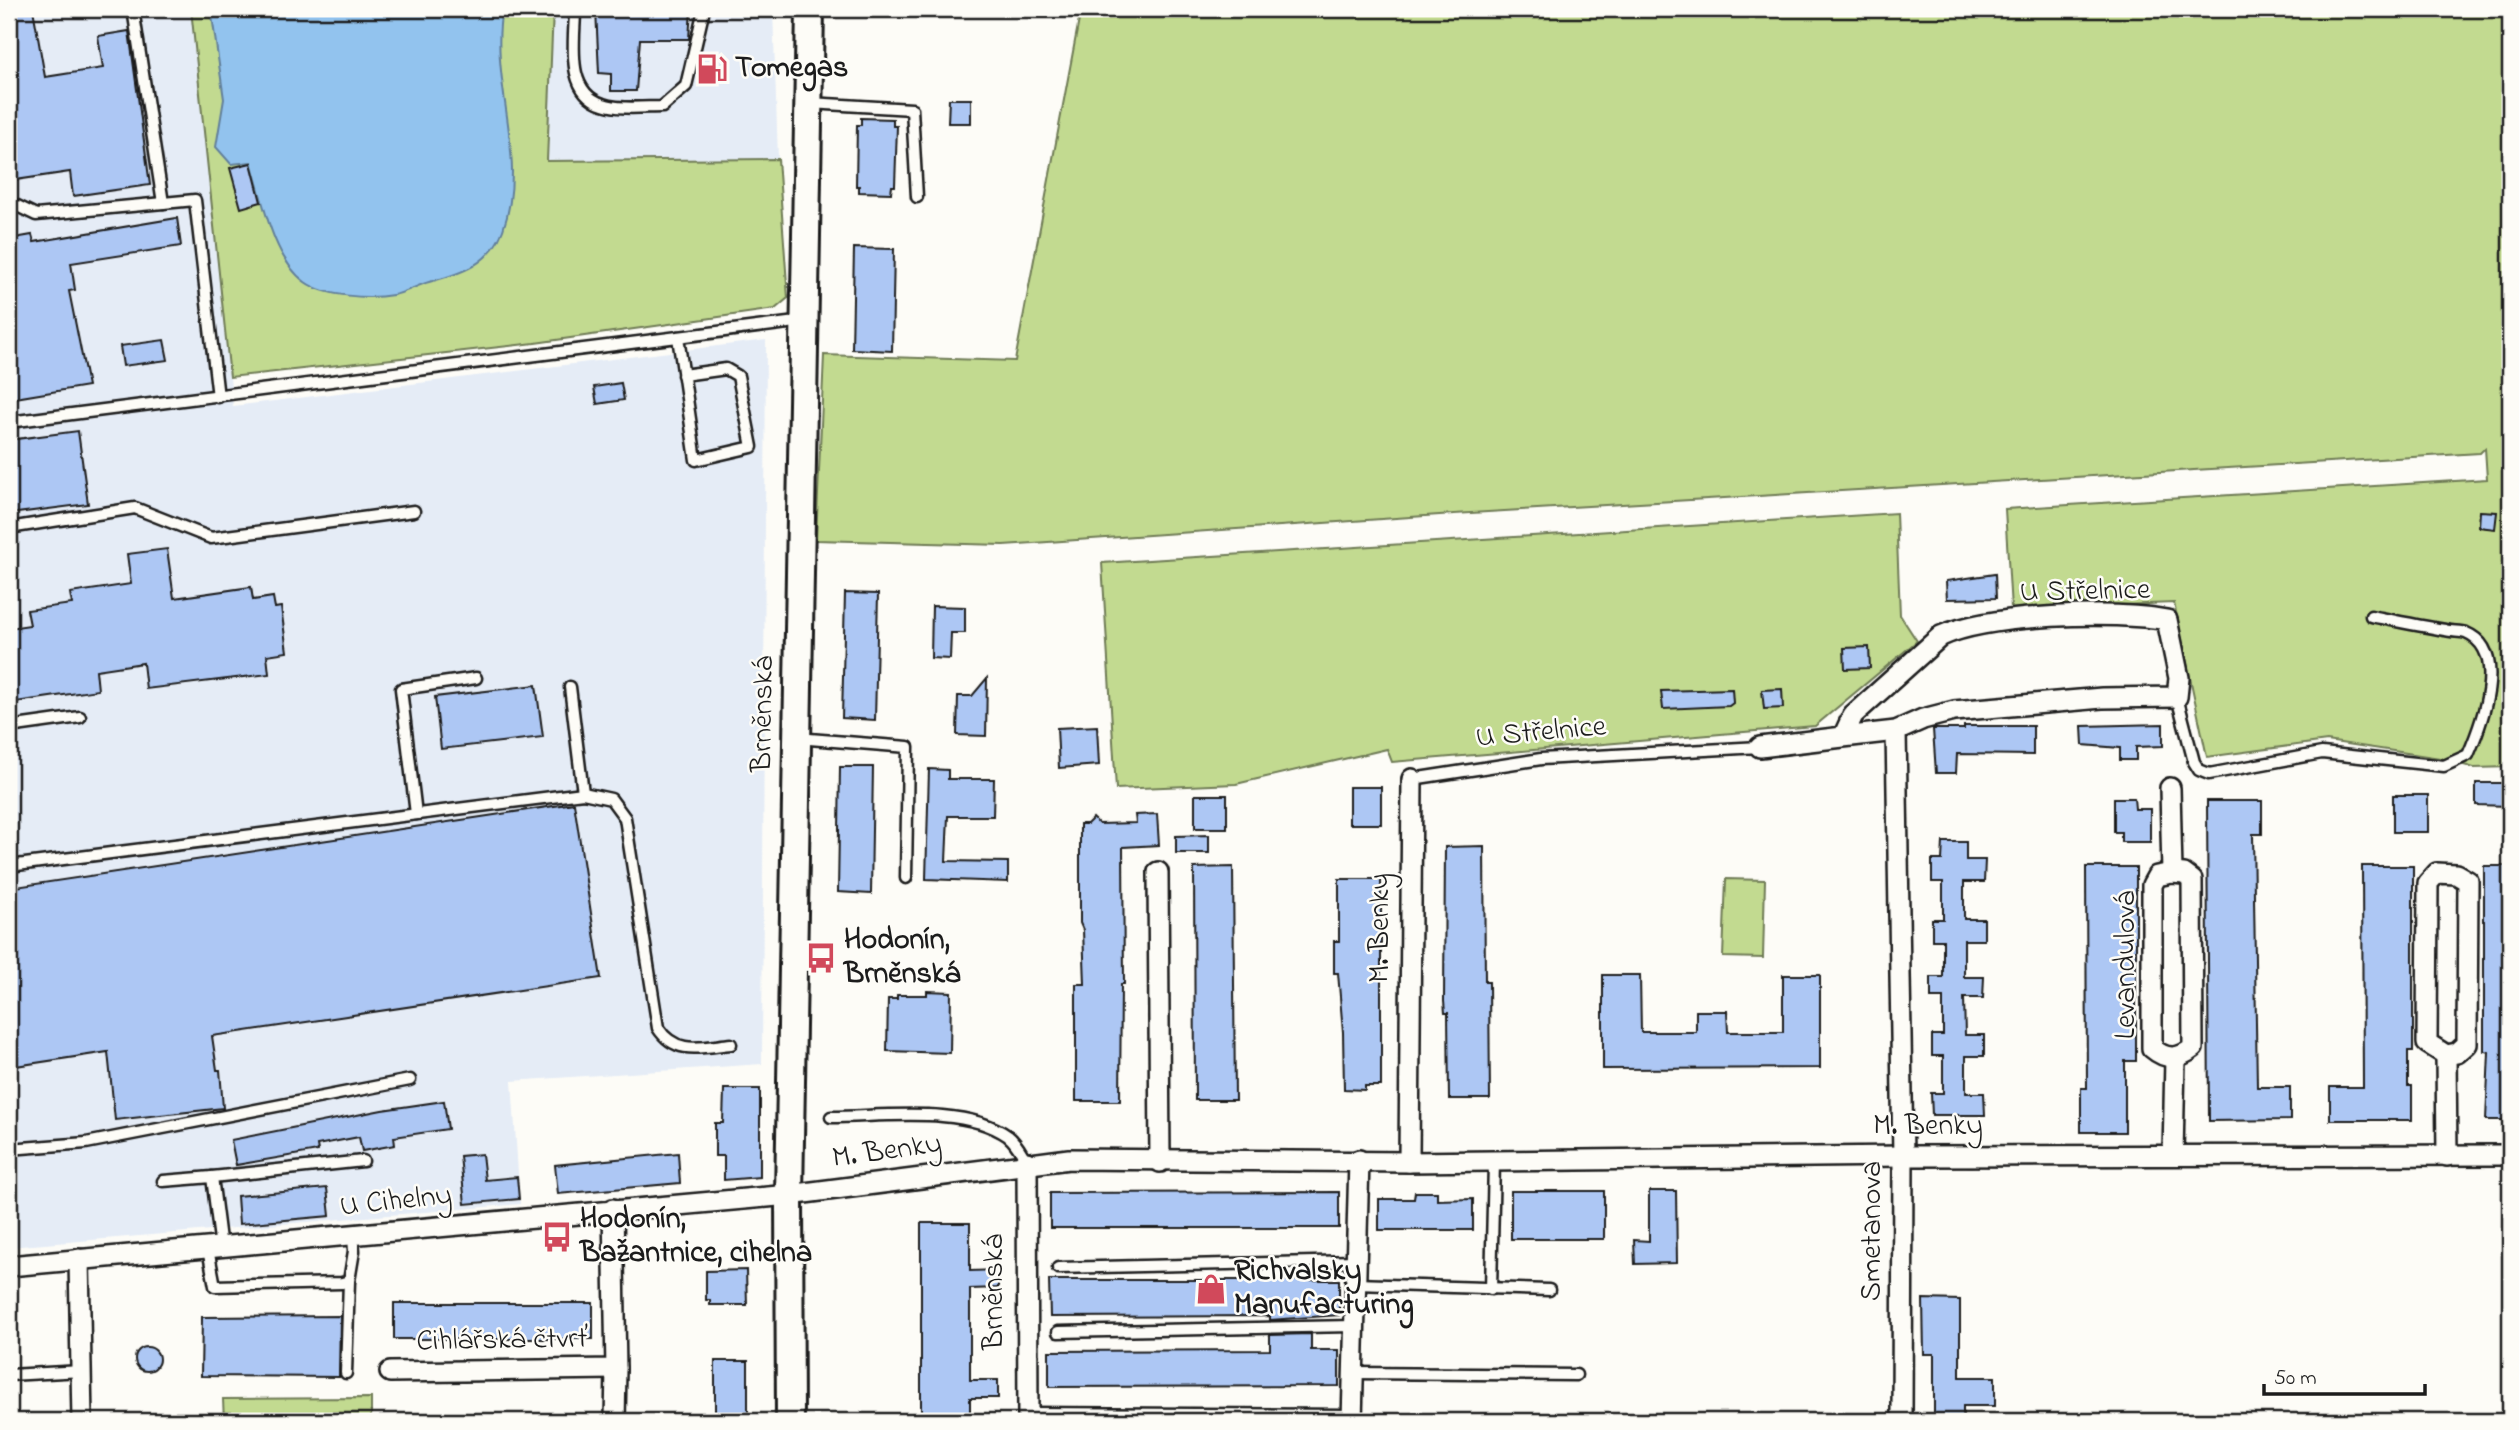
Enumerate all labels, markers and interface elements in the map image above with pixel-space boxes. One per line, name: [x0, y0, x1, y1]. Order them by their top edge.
place label: Tomegas: [735, 47, 848, 92]
fuel station icon: Tomegas: [695, 52, 729, 86]
street label: U Střelnice: [2019, 569, 2151, 615]
street label: Brněnská: [741, 656, 787, 773]
street label: U Střelnice: [1474, 705, 1608, 761]
street label: M. Benky: [1359, 873, 1403, 983]
street label: Levandulová: [2105, 891, 2149, 1039]
place label: Hodonín, Brněnská: [842, 919, 961, 997]
bus stop icon: Hodonín, Brněnská: [804, 941, 838, 975]
street label: M. Benky: [1873, 1105, 1983, 1149]
street label: M. Benky: [829, 1123, 945, 1181]
street label: Smetanova: [1851, 1161, 1895, 1301]
street label: U Cihelny: [338, 1174, 454, 1230]
place label: Hodonín, Bažantnice, cihelna: [578, 1198, 812, 1276]
bus stop icon: Hodonín, Bažantnice, cihelna: [540, 1220, 574, 1254]
street label: Brněnská: [973, 1234, 1017, 1351]
place label: Richvalsky Manufacturing: [1234, 1250, 1414, 1329]
shop icon: Richvalsky Manufacturing: [1194, 1272, 1228, 1306]
street label: Cihlářská čtvrť: [416, 1317, 589, 1364]
scale bar: [2264, 1353, 2424, 1397]
text: 50 m: [2274, 1364, 2317, 1394]

